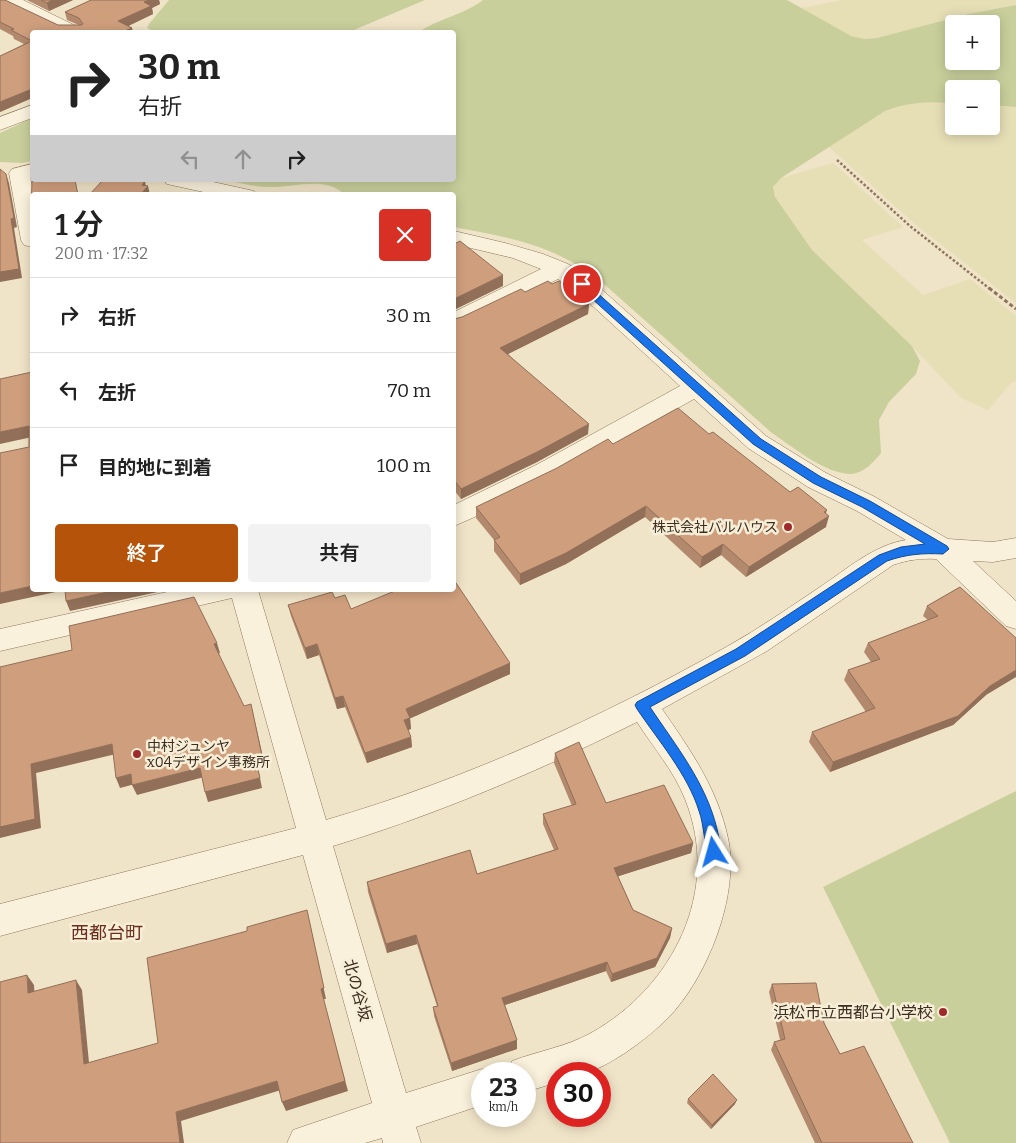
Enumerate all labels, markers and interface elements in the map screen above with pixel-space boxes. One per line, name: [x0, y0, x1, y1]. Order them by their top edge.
map controls: [945, 15, 1000, 135]
button: +: [945, 15, 1000, 70]
text: 30 m: [138, 46, 220, 88]
icon: right: [55, 50, 120, 115]
button: −: [945, 80, 1000, 135]
text: 右折: [138, 93, 182, 120]
icon: left: [176, 145, 204, 173]
icon: ahead: [229, 145, 257, 173]
icon: right: [282, 145, 310, 173]
text: 1 分: [55, 207, 103, 243]
button: close: [379, 209, 431, 261]
text: 200 m · 17:32: [55, 244, 148, 263]
pin: [561, 263, 603, 305]
icon: arrive: [568, 270, 596, 298]
icon: right: [55, 301, 83, 329]
text: 30 m: [386, 304, 431, 327]
text: 右折: [98, 306, 136, 329]
icon: left: [55, 376, 83, 404]
text: 70 m: [388, 379, 431, 402]
text: 左折: [98, 381, 136, 404]
icon: arrive: [55, 451, 83, 479]
text: 100 m: [377, 454, 431, 477]
text: 目的地に到着: [98, 456, 212, 479]
place label: 株式会社バルハウス: [652, 519, 778, 536]
marker: 株式会社バルハウス: [782, 521, 794, 533]
button: 終了: [55, 524, 238, 582]
button: 共有: [248, 524, 431, 582]
place label: 中村ジュンヤ x04デザイン事務所: [147, 738, 270, 771]
marker: 中村ジュンヤ x04デザイン事務所: [131, 748, 143, 760]
position arrow: [687, 825, 739, 877]
district label: 西都台町: [71, 922, 143, 944]
street label: 北の谷坂: [340, 957, 375, 1024]
place label: 浜松市立西都台小学校: [773, 1003, 933, 1022]
marker: 浜松市立西都台小学校: [937, 1006, 949, 1018]
speed limit sign: 30: [546, 1062, 611, 1127]
text: 23: [489, 1073, 518, 1103]
text: km/h: [489, 1100, 518, 1114]

